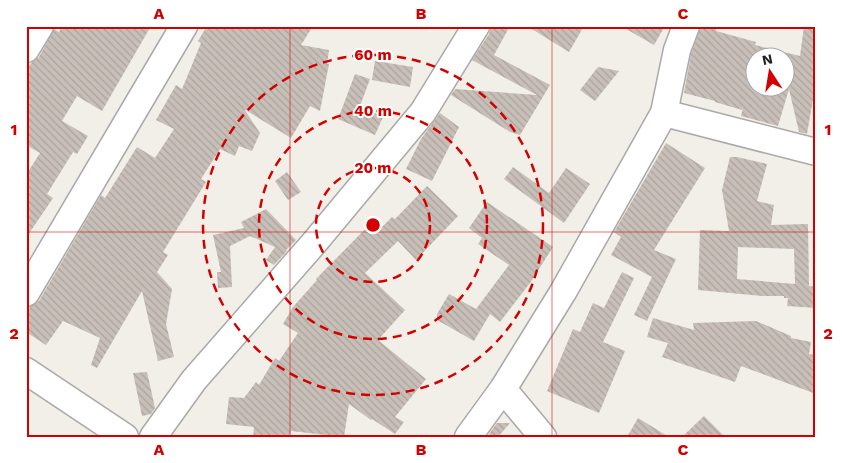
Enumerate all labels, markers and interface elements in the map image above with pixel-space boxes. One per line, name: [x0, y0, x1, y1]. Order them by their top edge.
text: A: [154, 4, 165, 23]
text: B: [416, 4, 427, 23]
text: C: [678, 4, 689, 23]
text: 60 m: [354, 46, 392, 64]
north arrow: [744, 48, 794, 98]
text: N: [761, 50, 774, 68]
text: 40 m: [354, 102, 392, 120]
text: 1: [11, 120, 17, 139]
text: 1: [825, 120, 831, 139]
text: 20 m: [354, 159, 392, 177]
centre of rings: [364, 216, 382, 234]
text: 2: [9, 324, 19, 343]
text: 2: [823, 324, 833, 343]
text: A: [154, 440, 165, 459]
text: B: [416, 440, 427, 459]
text: C: [678, 440, 689, 459]

